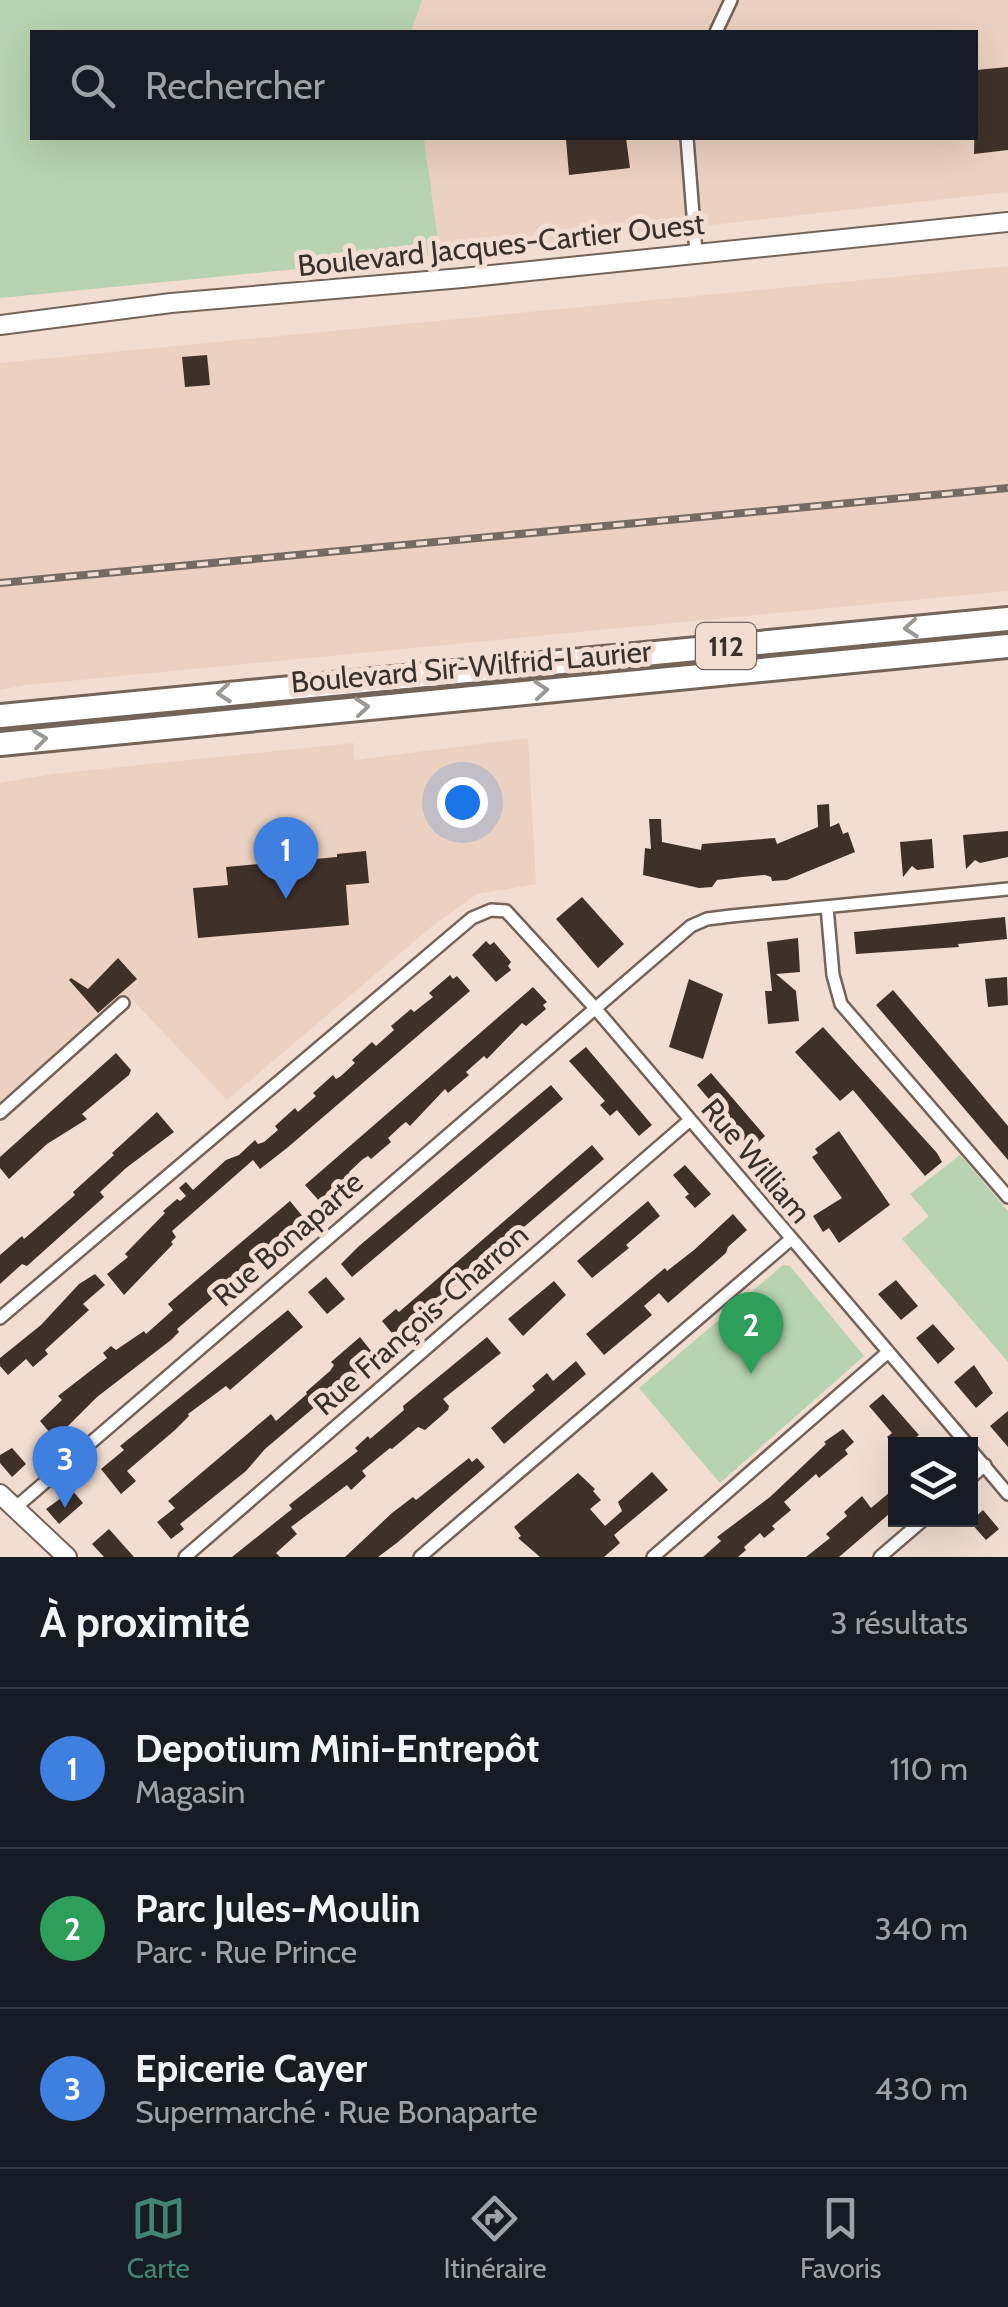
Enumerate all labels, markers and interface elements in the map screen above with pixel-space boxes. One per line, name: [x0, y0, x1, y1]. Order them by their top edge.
search box: [30, 30, 978, 140]
icon: search: [65, 58, 120, 113]
text: Rechercher: [145, 62, 325, 109]
street label: Boulevard Jacques-Cartier Ouest: [296, 205, 706, 284]
one-way arrow: [903, 617, 919, 638]
road number: 112: [696, 623, 756, 669]
street label: Boulevard Sir-Wilfrid-Laurier: [289, 632, 653, 701]
one-way arrow: [534, 680, 550, 702]
one-way arrow: [216, 682, 232, 704]
one-way arrow: [354, 697, 370, 719]
one-way arrow: [33, 729, 49, 750]
your location: [437, 777, 488, 828]
pin: 1: [254, 816, 318, 899]
street label: Rue William: [694, 1091, 819, 1231]
street label: Rue Bonaparte: [205, 1163, 370, 1314]
street label: Rue François-Charron: [306, 1216, 536, 1423]
pin: 2: [718, 1292, 784, 1374]
pin: 3: [32, 1426, 98, 1508]
map controls: [888, 1437, 978, 1527]
button: layers: [888, 1437, 978, 1527]
text: À proximité: [40, 1596, 250, 1648]
text: 3 résultats: [830, 1603, 968, 1642]
text: Depotium Mini-Entrepôt: [135, 1725, 539, 1772]
text: 1: [67, 1749, 78, 1788]
text: 110 m: [890, 1749, 968, 1788]
text: Magasin: [135, 1772, 245, 1811]
text: Parc Jules-Moulin: [135, 1885, 421, 1932]
text: 2: [64, 1909, 81, 1948]
text: 340 m: [875, 1909, 968, 1948]
text: Parc · Rue Prince: [135, 1932, 357, 1971]
text: Epicerie Cayer: [135, 2045, 367, 2092]
text: 3: [64, 2069, 81, 2108]
text: 430 m: [875, 2069, 968, 2108]
text: Supermarché · Rue Bonaparte: [135, 2092, 538, 2131]
tab: Carte: [127, 2191, 190, 2285]
tab: Itinéraire: [443, 2191, 546, 2285]
tab: Favoris: [800, 2191, 881, 2285]

